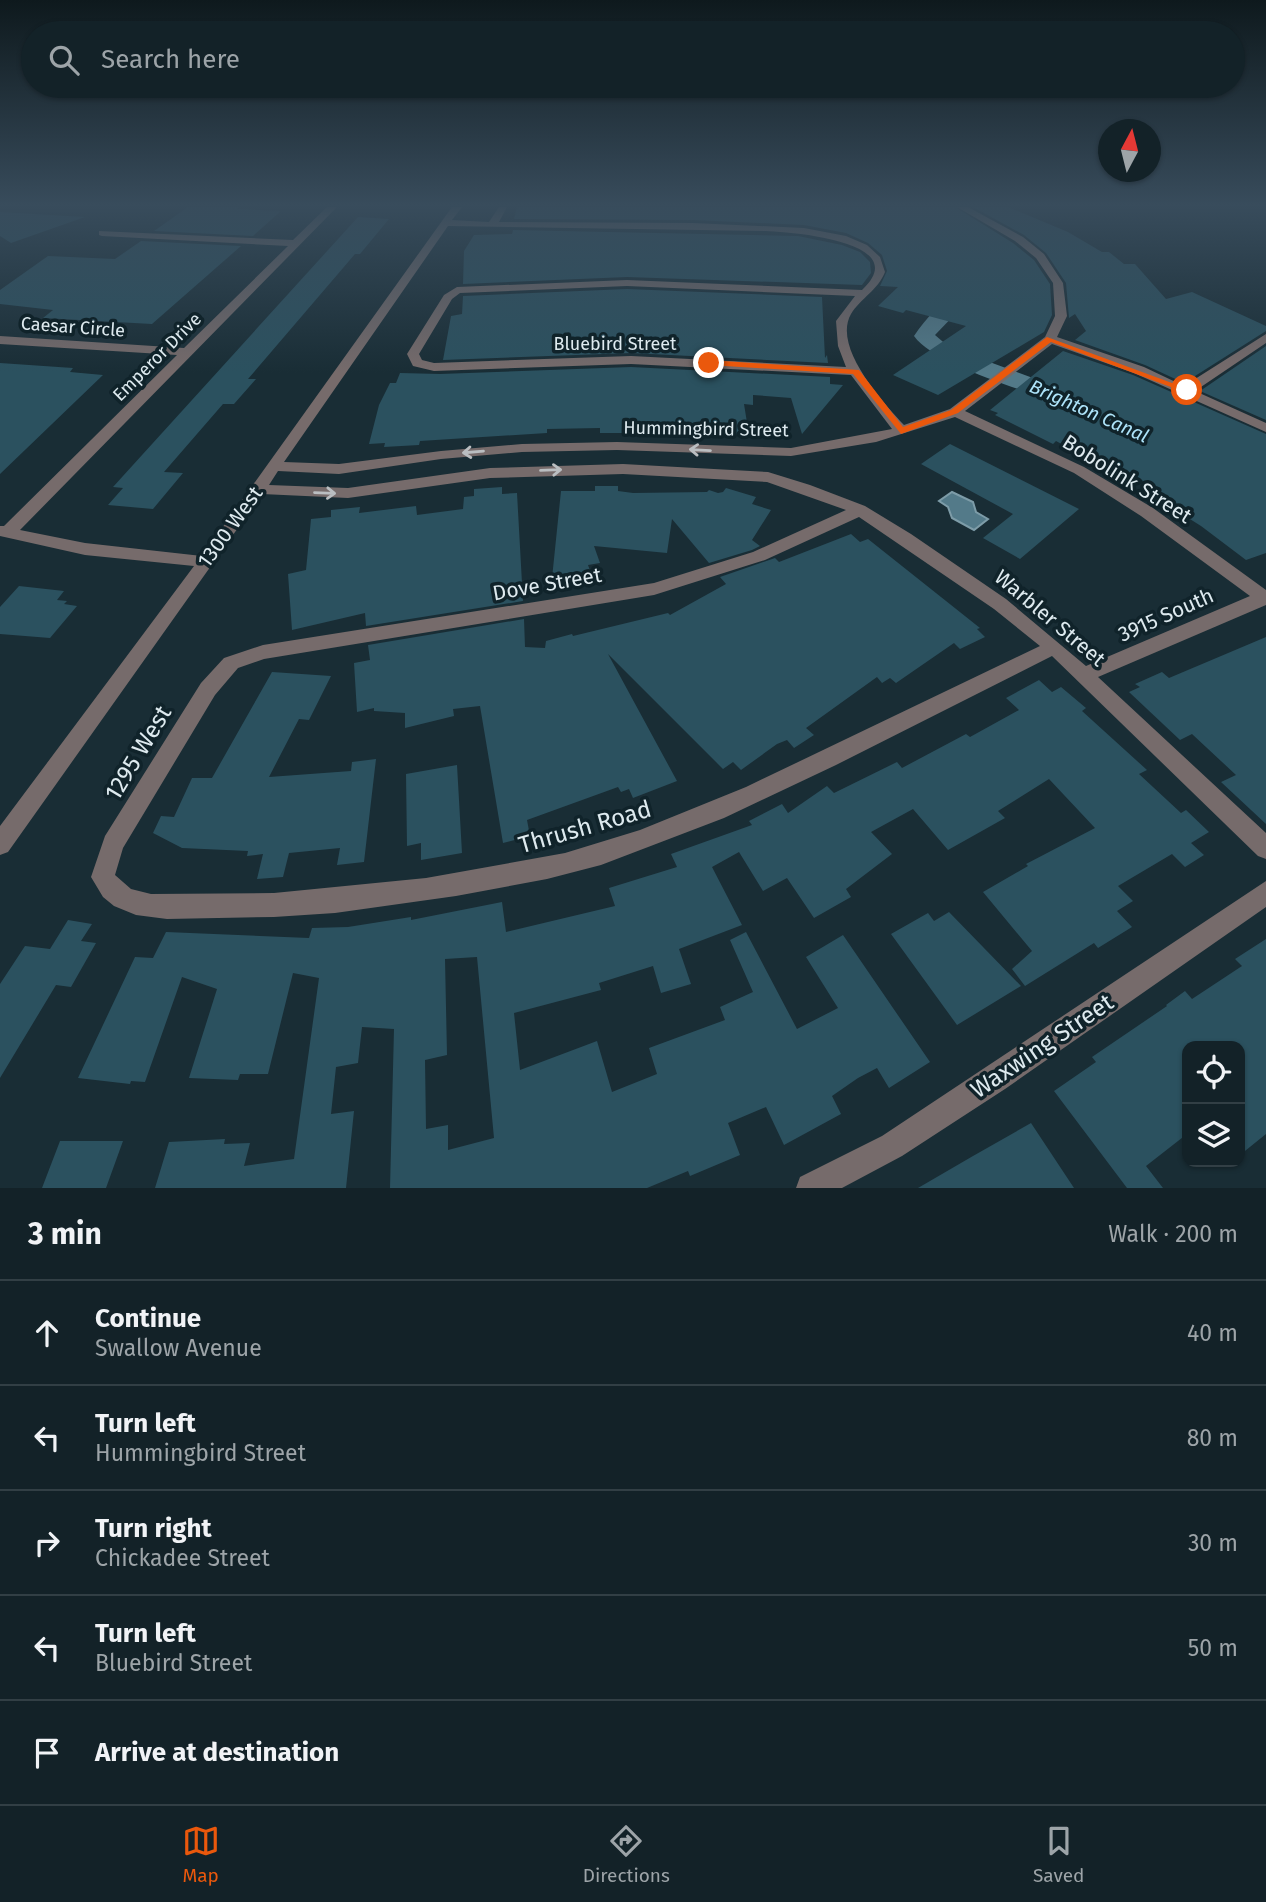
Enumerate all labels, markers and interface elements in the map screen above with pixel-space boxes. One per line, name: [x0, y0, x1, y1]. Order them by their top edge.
search box: [21, 21, 1245, 98]
icon: search: [45, 41, 83, 79]
text: Search here: [101, 44, 240, 75]
north arrow: [1098, 119, 1161, 182]
street label: Emperor Drive: [108, 308, 206, 406]
street label: Caesar Circle: [20, 312, 126, 342]
street label: Bluebird Street: [553, 333, 677, 355]
route end: [693, 347, 724, 378]
route start: [1171, 374, 1202, 405]
water label: Brighton Canal: [1026, 375, 1152, 447]
street label: Hummingbird Street: [623, 417, 789, 441]
street label: Bobolink Street: [1058, 429, 1197, 529]
one-way arrow: [689, 443, 712, 456]
one-way arrow: [462, 446, 484, 459]
one-way arrow: [540, 464, 563, 477]
street label: 1300 West: [192, 481, 269, 573]
one-way arrow: [314, 486, 337, 500]
street label: Dove Street: [491, 562, 604, 606]
street label: Warbler Street: [989, 564, 1111, 672]
street label: 3915 South: [1114, 582, 1218, 648]
street label: 1295 West: [99, 700, 177, 805]
street label: Thrush Road: [515, 795, 655, 859]
street label: Waxwing Street: [965, 988, 1119, 1104]
map controls: [1182, 1041, 1245, 1167]
button: locate: [1182, 1041, 1245, 1104]
button: layers: [1182, 1104, 1245, 1167]
text: 3 min: [28, 1216, 102, 1252]
text: Walk · 200 m: [1108, 1220, 1238, 1248]
text: Continue: [95, 1303, 201, 1334]
icon: ahead: [28, 1314, 66, 1352]
text: 40 m: [1187, 1319, 1238, 1347]
text: Swallow Avenue: [95, 1334, 262, 1362]
text: Turn left: [95, 1408, 196, 1439]
icon: left: [28, 1419, 66, 1457]
text: 80 m: [1187, 1424, 1238, 1452]
text: Hummingbird Street: [95, 1439, 306, 1467]
text: Turn right: [95, 1513, 212, 1544]
icon: right: [28, 1524, 66, 1562]
text: 30 m: [1188, 1529, 1238, 1557]
text: Chickadee Street: [95, 1544, 270, 1572]
text: Turn left: [95, 1618, 196, 1649]
icon: left: [28, 1629, 66, 1667]
text: 50 m: [1188, 1634, 1238, 1662]
text: Bluebird Street: [95, 1649, 252, 1677]
icon: arrive: [28, 1734, 66, 1772]
text: Arrive at destination: [95, 1737, 339, 1768]
tab: Map: [182, 1822, 220, 1887]
tab: Directions: [583, 1822, 670, 1887]
tab: Saved: [1033, 1822, 1084, 1887]

